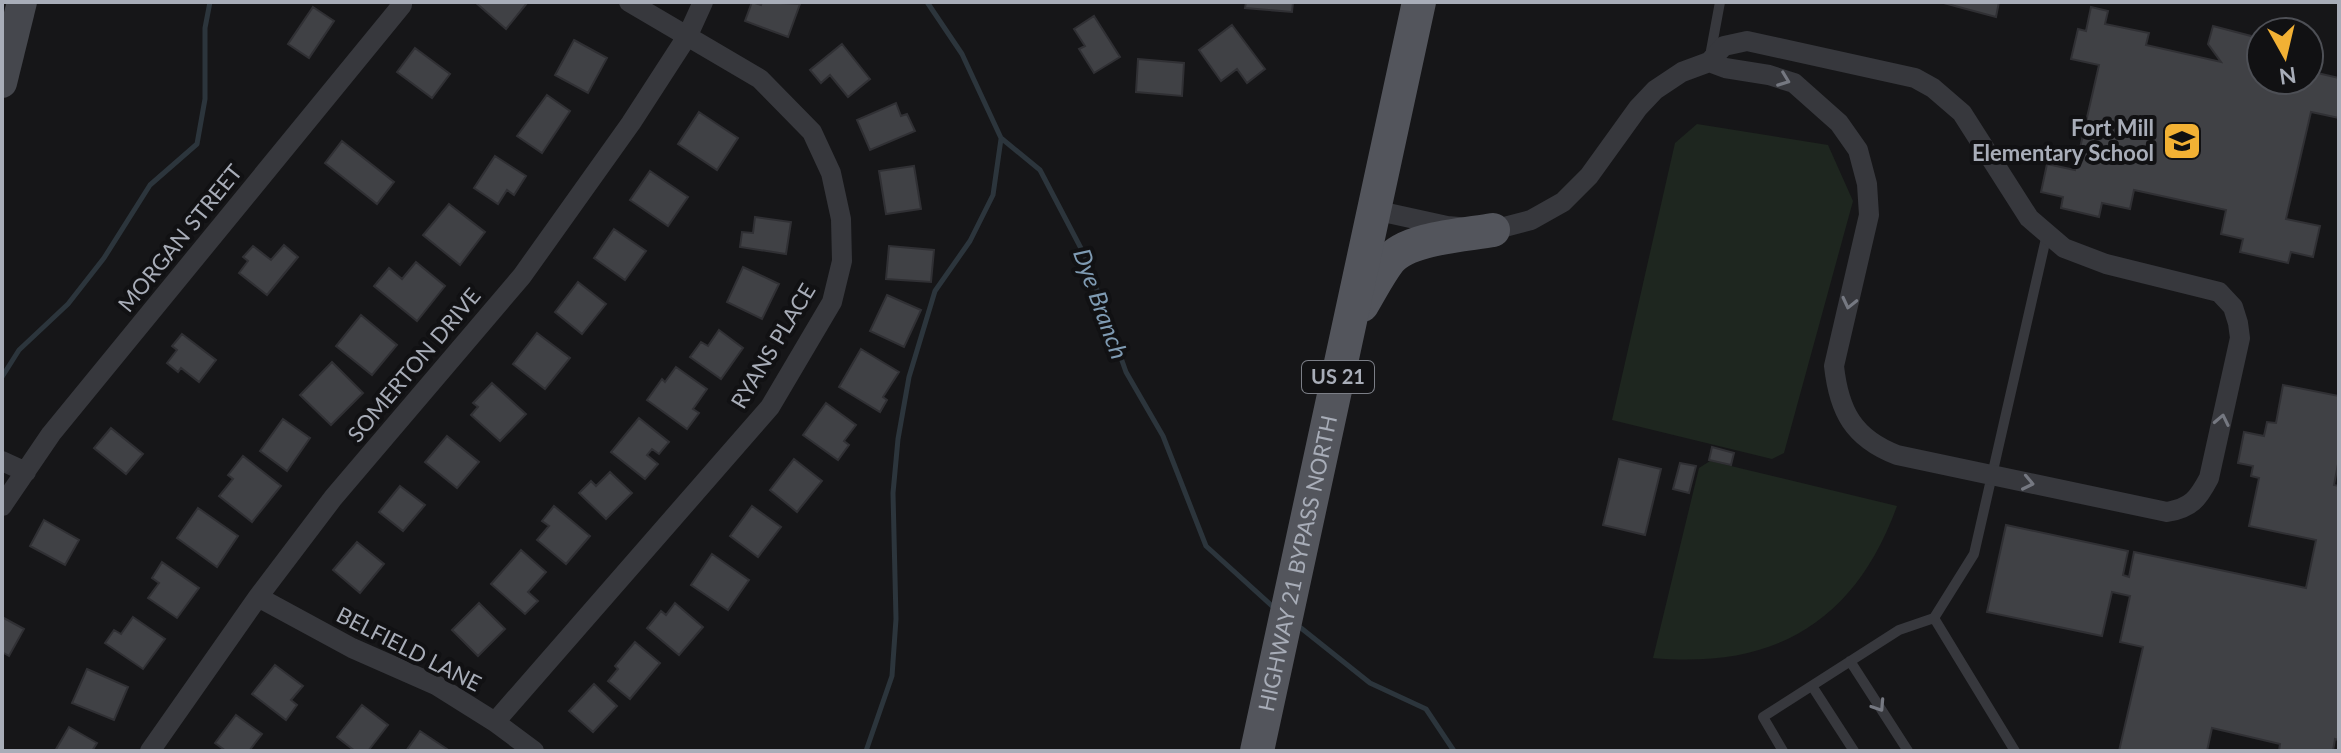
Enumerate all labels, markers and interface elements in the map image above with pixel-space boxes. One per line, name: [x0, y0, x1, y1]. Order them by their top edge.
north arrow: [2245, 16, 2325, 96]
text: N: [2278, 62, 2298, 91]
one-way arrow: [1776, 70, 1790, 87]
place label: Fort Mill Elementary School: [1972, 114, 2154, 166]
school or university icon: Fort Mill Elementary School: [2161, 120, 2203, 162]
street label: MORGAN STREET: [112, 158, 247, 317]
water label: Dye Branch: [1068, 244, 1135, 363]
street label: RYANS PLACE: [725, 278, 820, 413]
street label: SOMERTON DRIVE: [341, 282, 486, 447]
one-way arrow: [1841, 295, 1858, 309]
road number: US 21: [1302, 361, 1374, 393]
street label: HIGHWAY 21 BYPASS NORTH: [1252, 413, 1342, 714]
one-way arrow: [2213, 413, 2230, 427]
one-way arrow: [2020, 474, 2034, 491]
street label: BELFIELD LANE: [332, 600, 486, 697]
one-way arrow: [1869, 697, 1884, 712]

